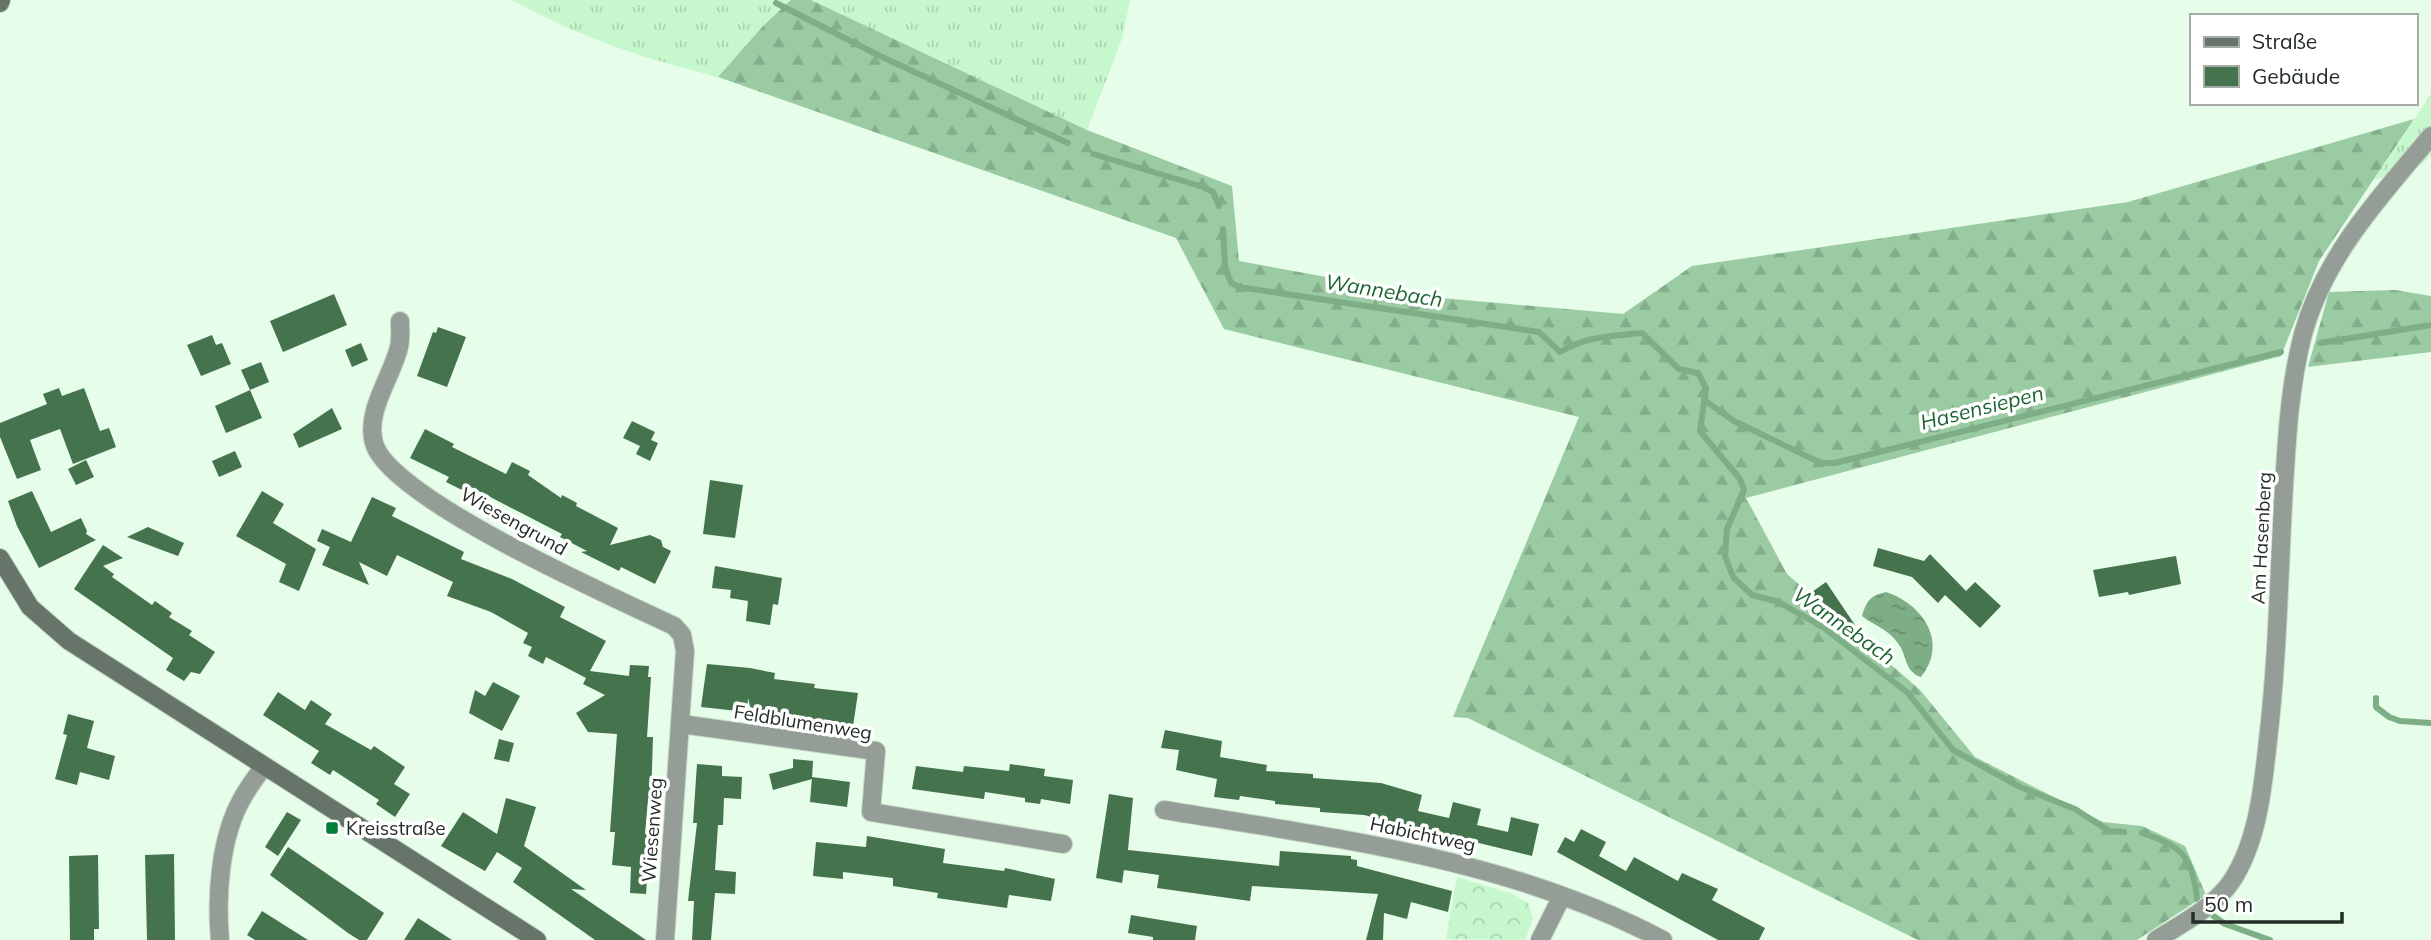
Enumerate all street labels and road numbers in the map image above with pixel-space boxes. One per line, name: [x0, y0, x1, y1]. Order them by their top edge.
street label: Am Hasenberg: [2246, 471, 2276, 605]
street label: Wiesengrund: [456, 482, 572, 560]
street label: Feldblumenweg: [732, 699, 874, 745]
street label: Wiesenweg: [636, 777, 668, 883]
street label: Habichtweg: [1368, 811, 1478, 857]

